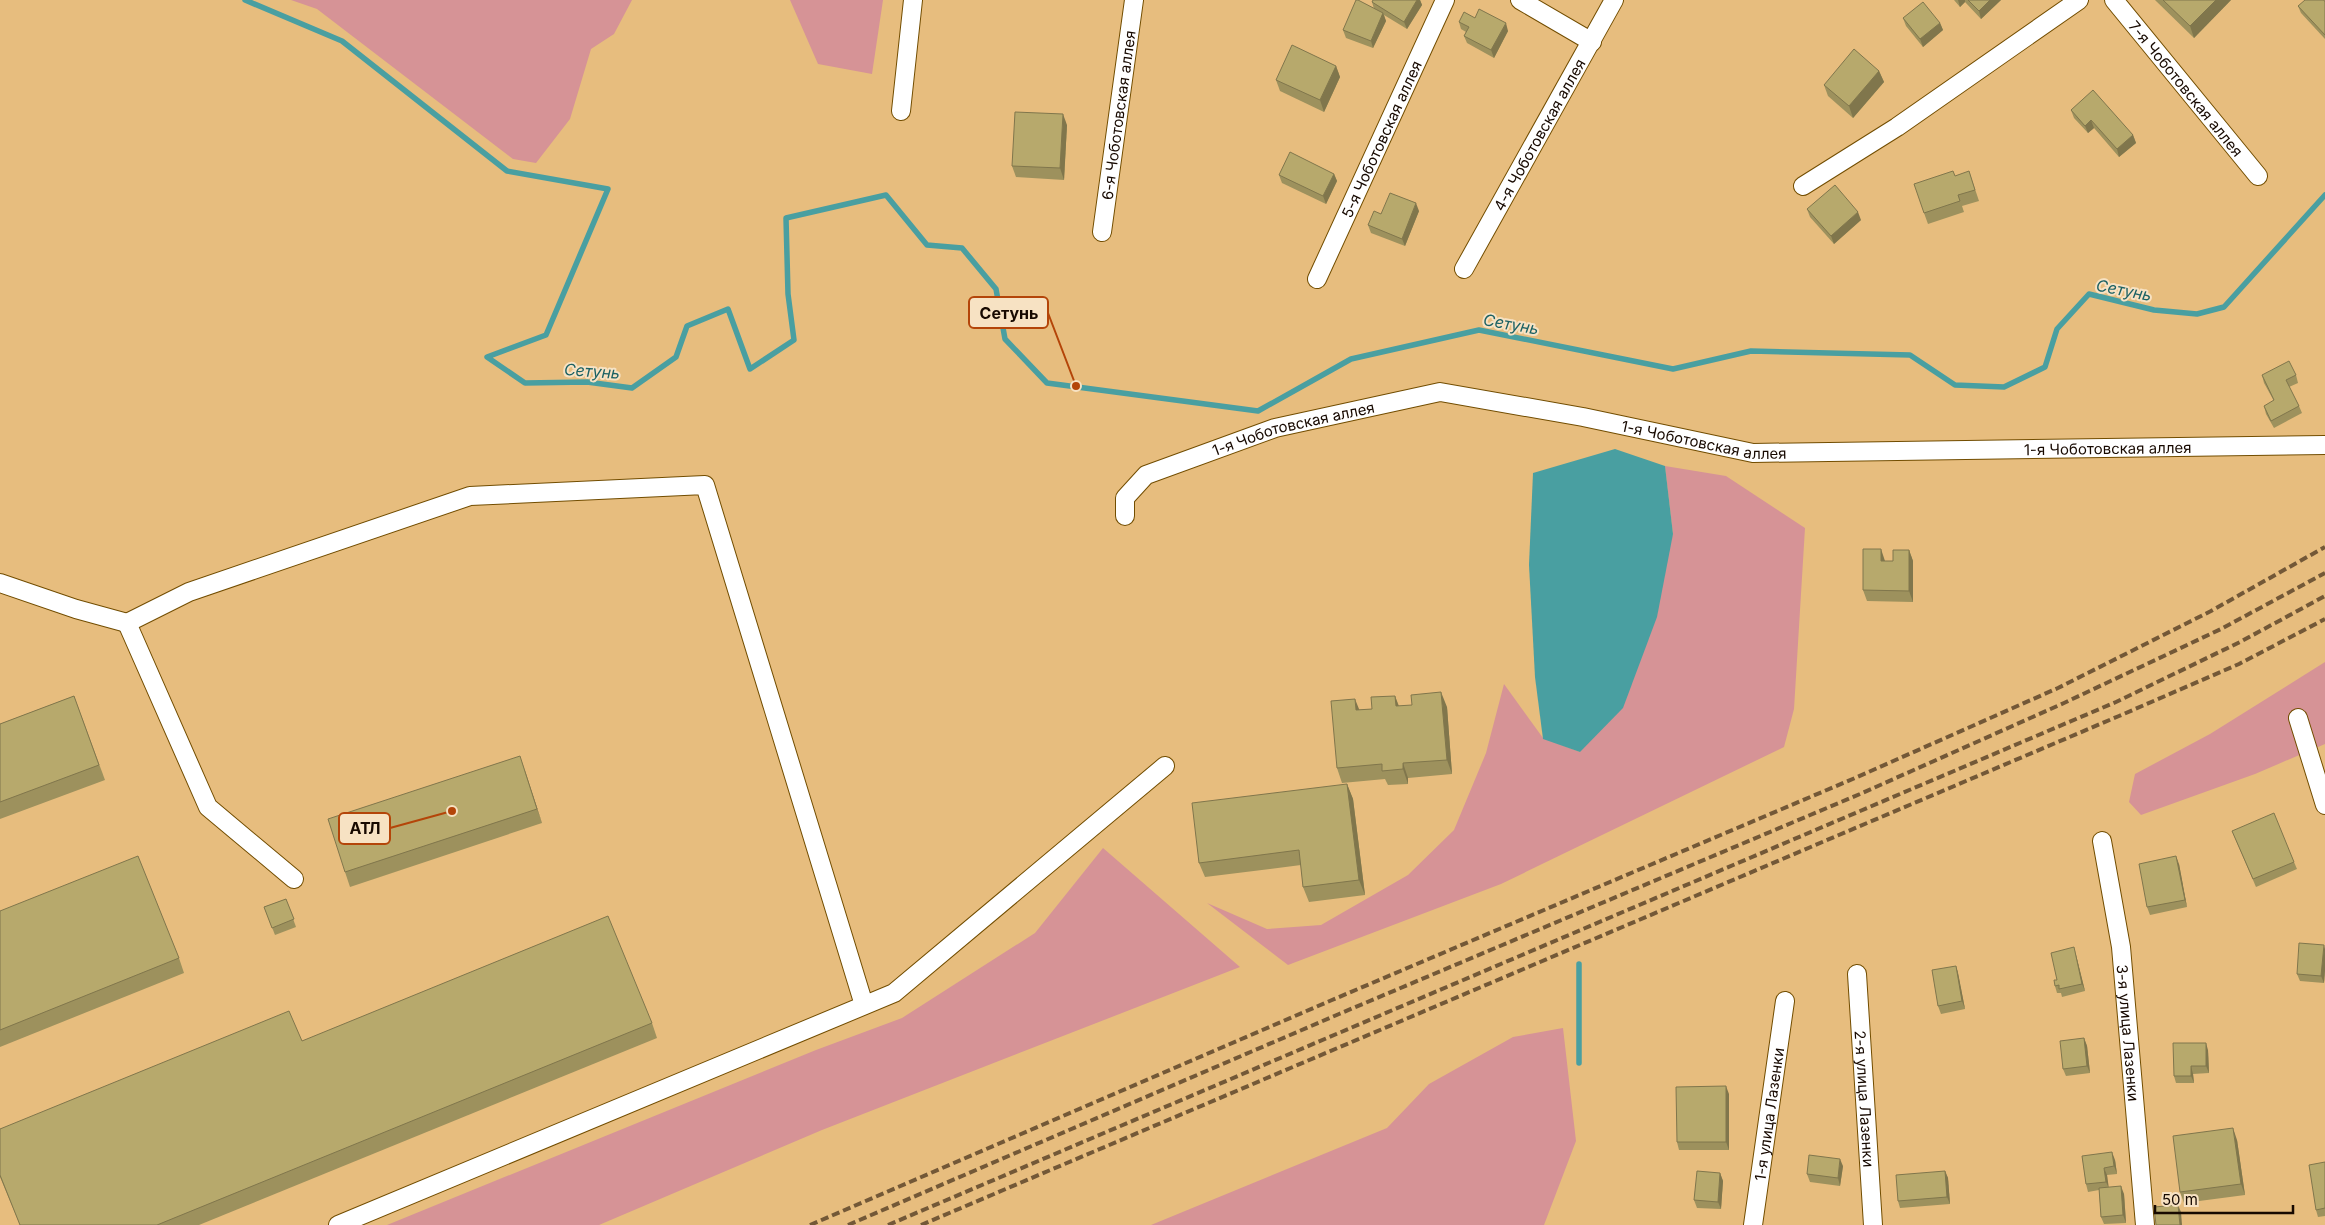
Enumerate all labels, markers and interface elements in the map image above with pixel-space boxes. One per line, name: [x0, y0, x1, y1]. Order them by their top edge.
street label: 7-я Чоботовская аллея: [2125, 16, 2247, 160]
street label: 6-я Чоботовская аллея: [1097, 29, 1139, 201]
street label: 4-я Чоботовская аллея: [1489, 55, 1589, 214]
street label: 5-я Чоботовская аллея: [1337, 57, 1425, 221]
water label: Сетунь: [2095, 275, 2153, 305]
callout: Сетунь: [969, 297, 1048, 328]
text: Сетунь: [980, 303, 1038, 323]
water label: Сетунь: [1482, 309, 1540, 339]
water label: Сетунь: [563, 359, 621, 383]
street label: 1-я Чоботовская аллея: [1209, 397, 1376, 460]
street label: 1-я Чоботовская аллея: [1620, 416, 1787, 463]
street label: 1-я Чоботовская аллея: [2024, 437, 2192, 459]
callout: АТЛ: [339, 813, 390, 844]
text: АТЛ: [349, 818, 381, 838]
street label: 3-я улица Лазенки: [2113, 964, 2144, 1102]
street label: 2-я улица Лазенки: [1851, 1030, 1879, 1168]
street label: 1-я улица Лазенки: [1750, 1046, 1788, 1182]
scale bar: [2155, 1182, 2292, 1214]
text: 50 m: [2162, 1190, 2198, 1209]

